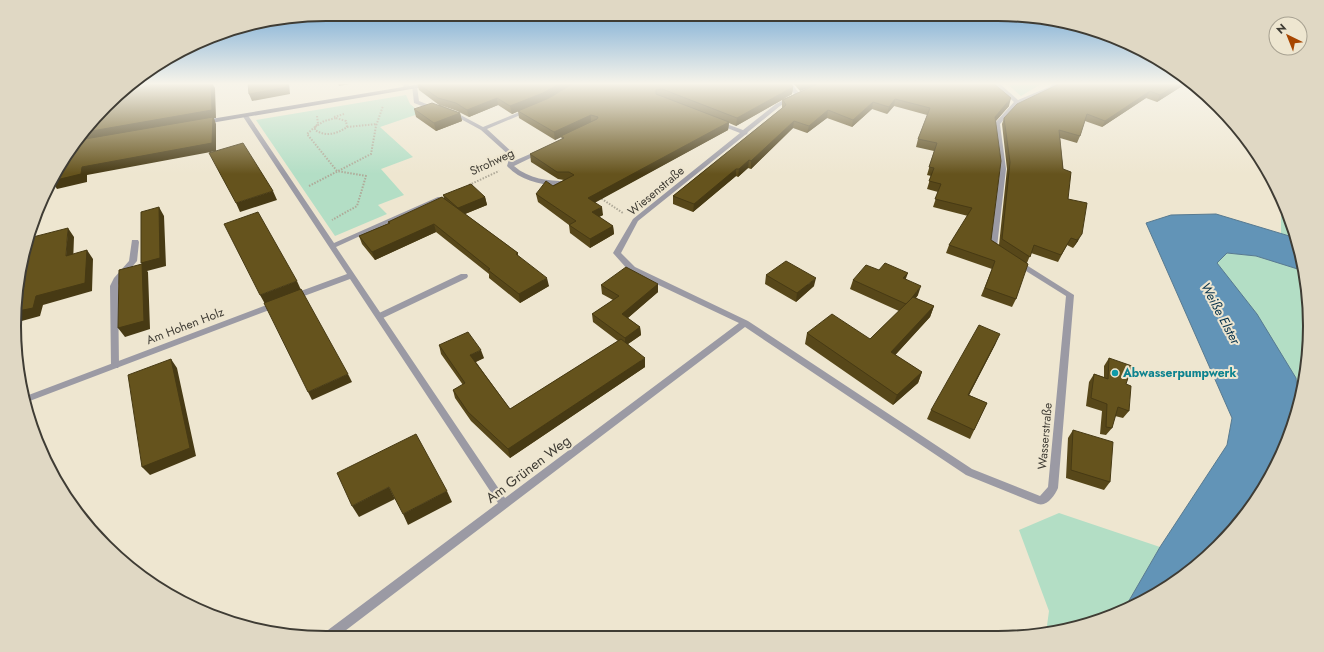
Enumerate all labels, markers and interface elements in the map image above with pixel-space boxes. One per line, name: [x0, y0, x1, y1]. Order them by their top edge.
north arrow: [1268, 16, 1308, 56]
text: N: [1273, 20, 1290, 38]
street label: Strohweg: [467, 144, 517, 180]
street label: Wiesenstraße: [624, 162, 688, 220]
water label: Weiße Elster: [1196, 279, 1245, 348]
street label: Am Hohen Holz: [144, 303, 227, 349]
place label: Abwasserpumpwerk: [1122, 364, 1237, 382]
marker: Abwasserpumpwerk: [1110, 368, 1120, 378]
street label: Wasserstraße: [1033, 402, 1057, 470]
street label: Am Grünen Weg: [481, 430, 575, 508]

